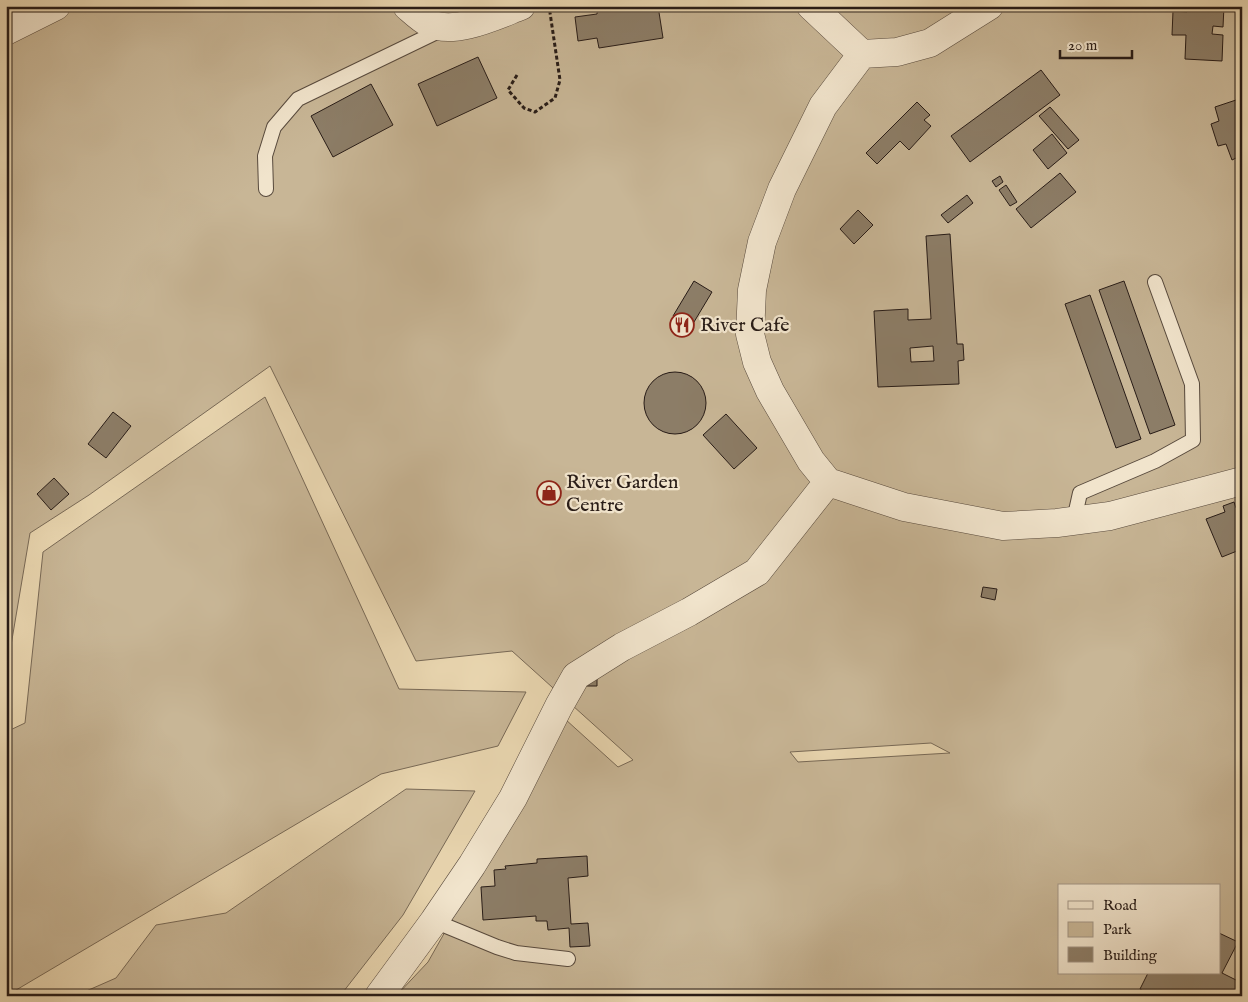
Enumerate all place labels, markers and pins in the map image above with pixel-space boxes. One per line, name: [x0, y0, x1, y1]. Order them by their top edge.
restaurant icon: River Cafe: [669, 312, 695, 338]
place label: River Cafe: [700, 313, 789, 338]
place label: River Garden Centre: [566, 470, 679, 518]
shop icon: River Garden Centre: [536, 480, 562, 506]

